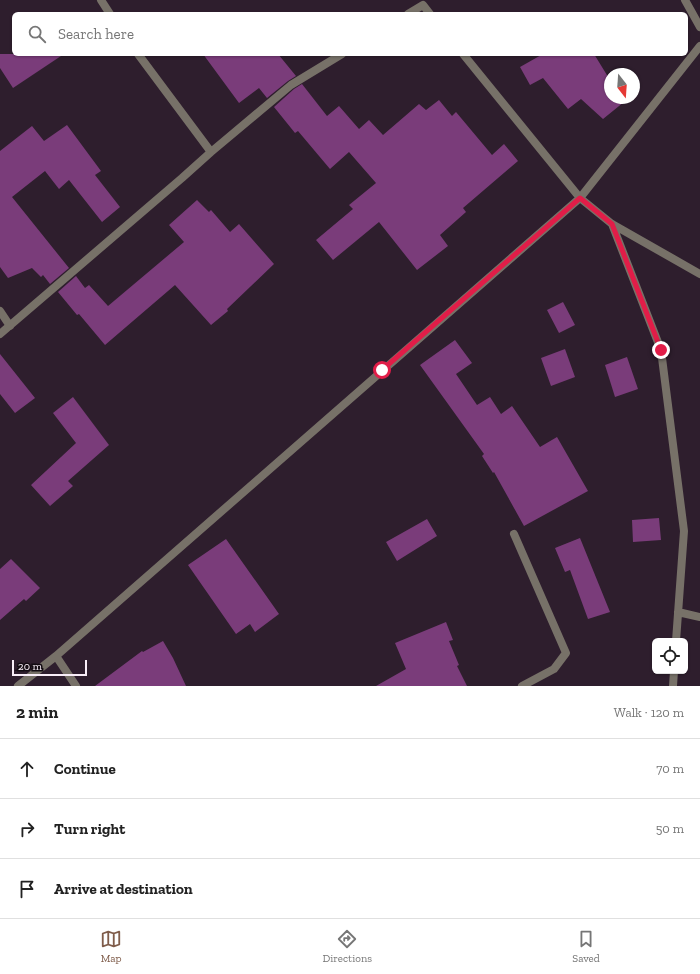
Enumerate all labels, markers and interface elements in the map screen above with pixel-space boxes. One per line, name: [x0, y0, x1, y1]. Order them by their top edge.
search box: [12, 12, 688, 56]
icon: search: [26, 23, 48, 45]
text: Search here: [58, 25, 134, 43]
north arrow: [604, 68, 640, 104]
route end: [652, 341, 670, 359]
route start: [373, 361, 391, 379]
map controls: [652, 638, 688, 674]
button: locate: [652, 638, 688, 674]
scale bar: [12, 658, 87, 677]
text: 20 m: [18, 660, 42, 673]
text: 2 min: [16, 702, 58, 722]
text: Walk · 120 m: [614, 705, 684, 720]
icon: ahead: [16, 758, 38, 780]
text: Continue: [54, 760, 116, 778]
text: 70 m: [656, 761, 684, 776]
icon: right: [16, 818, 38, 840]
text: Turn right: [54, 820, 125, 838]
text: 50 m: [656, 821, 684, 836]
icon: arrive: [16, 878, 38, 900]
text: Arrive at destination: [54, 880, 193, 898]
tab: Map: [100, 928, 122, 965]
tab: Directions: [322, 928, 372, 965]
tab: Saved: [572, 928, 600, 965]

